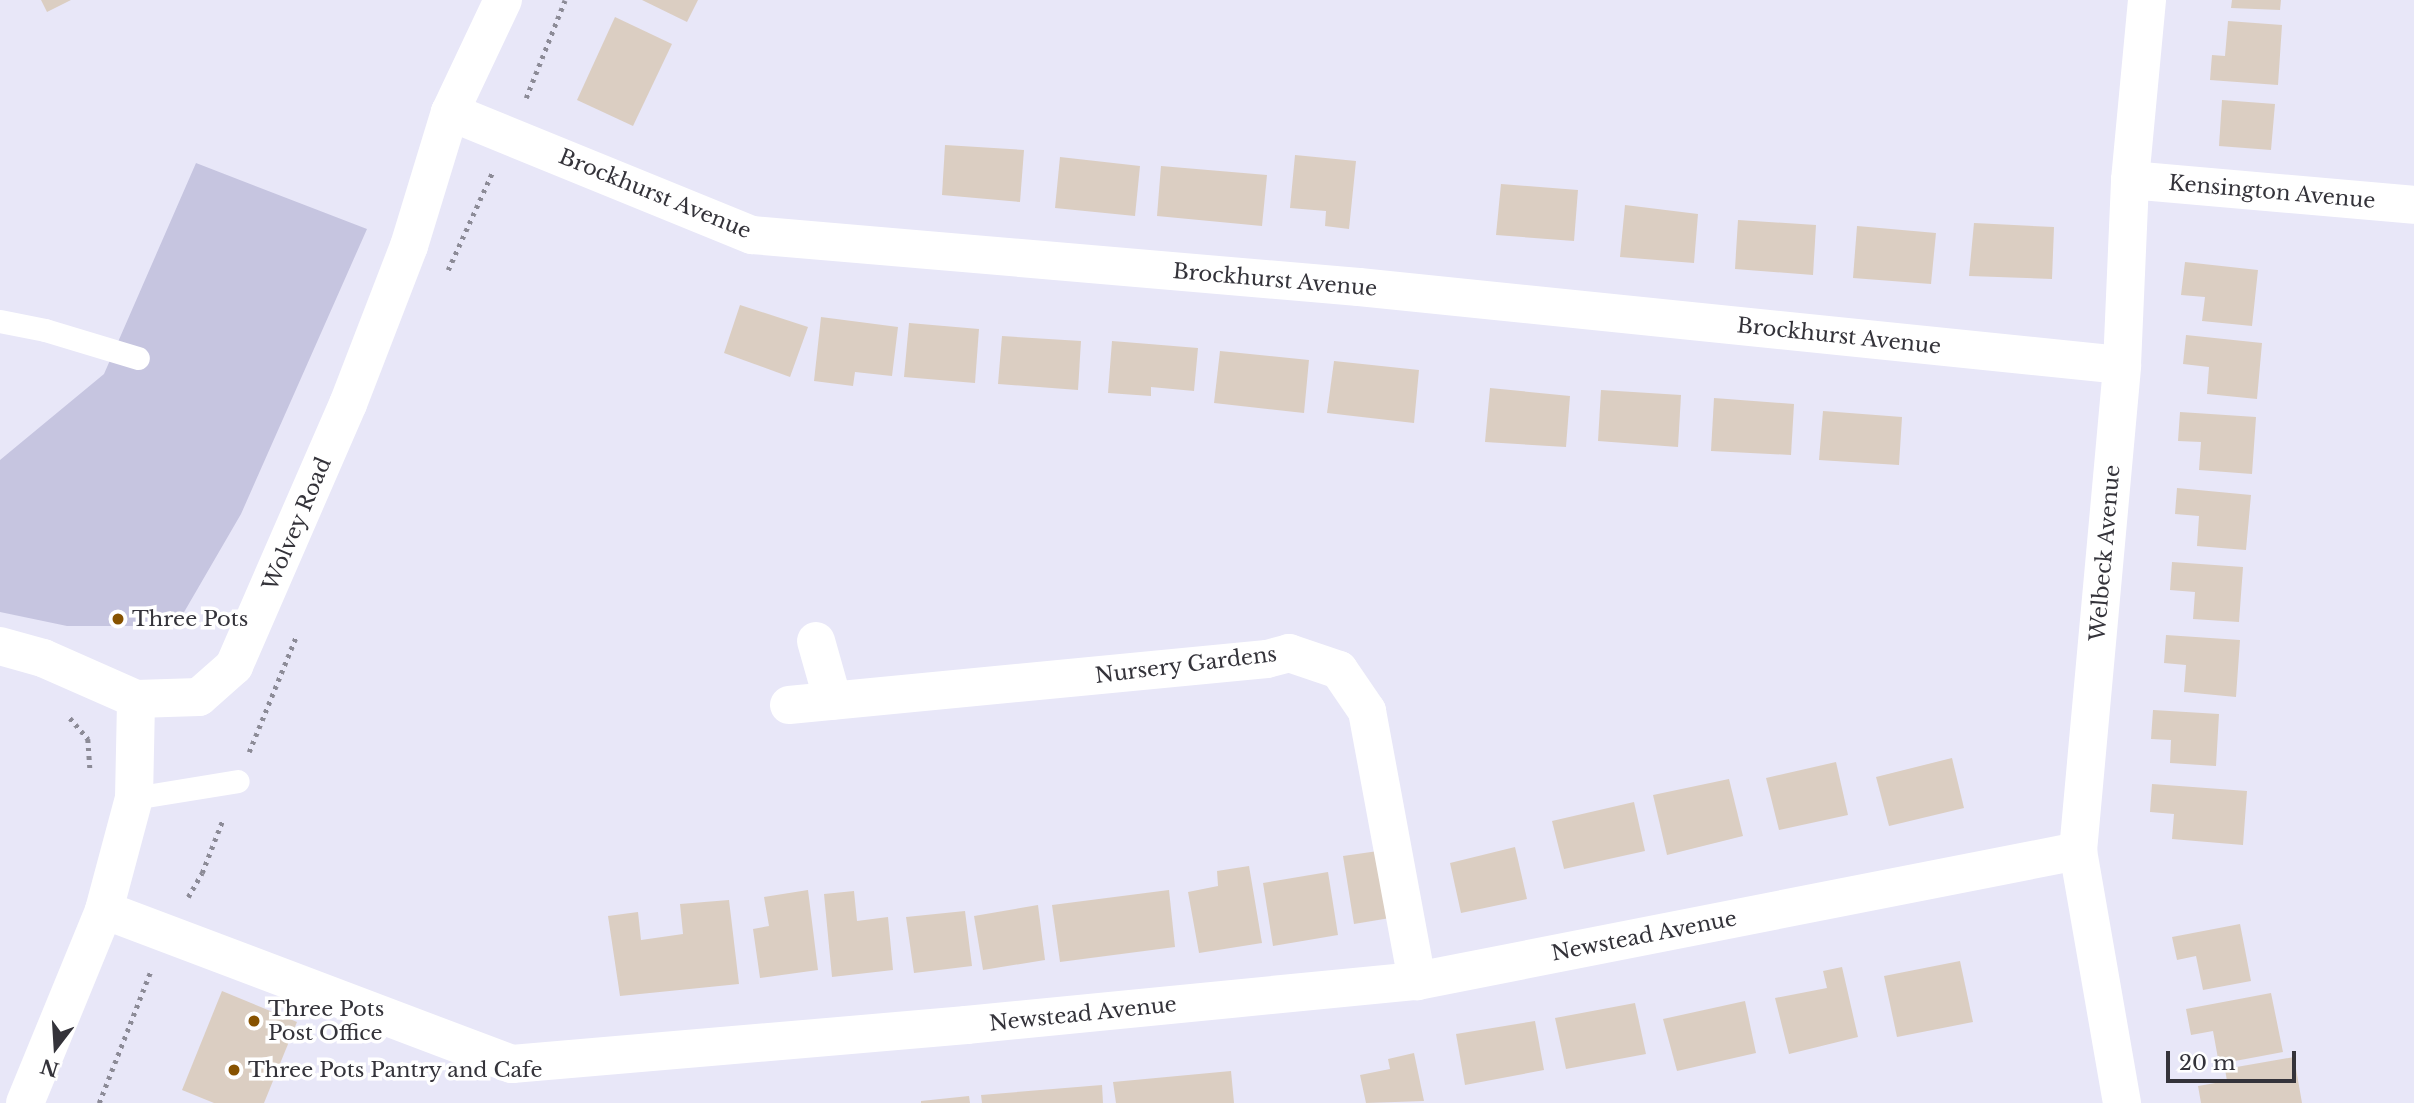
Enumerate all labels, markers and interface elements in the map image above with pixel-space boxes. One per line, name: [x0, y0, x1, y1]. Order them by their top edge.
street label: Brockhurst Avenue: [555, 144, 755, 244]
street label: Kensington Avenue: [2167, 170, 2377, 214]
street label: Brockhurst Avenue: [1171, 258, 1379, 302]
street label: Brockhurst Avenue: [1735, 313, 1943, 359]
street label: Wolvey Road: [257, 453, 337, 595]
street label: Welbeck Avenue: [2085, 463, 2125, 643]
place label: Three Pots: [132, 606, 248, 632]
marker: Three Pots: [110, 611, 126, 627]
street label: Nursery Gardens: [1093, 641, 1279, 689]
street label: Newstead Avenue: [1549, 906, 1739, 966]
street label: Newstead Avenue: [988, 992, 1178, 1036]
place label: Three Pots Post Office: [268, 996, 384, 1046]
north arrow: [21, 1012, 91, 1082]
marker: Three Pots Post Office: [246, 1013, 262, 1029]
scale bar: [2169, 1036, 2298, 1080]
text: 20 m: [2179, 1050, 2236, 1076]
text: N: [38, 1054, 62, 1081]
place label: Three Pots Pantry and Cafe: [248, 1057, 543, 1083]
marker: Three Pots Pantry and Cafe: [226, 1062, 242, 1078]

